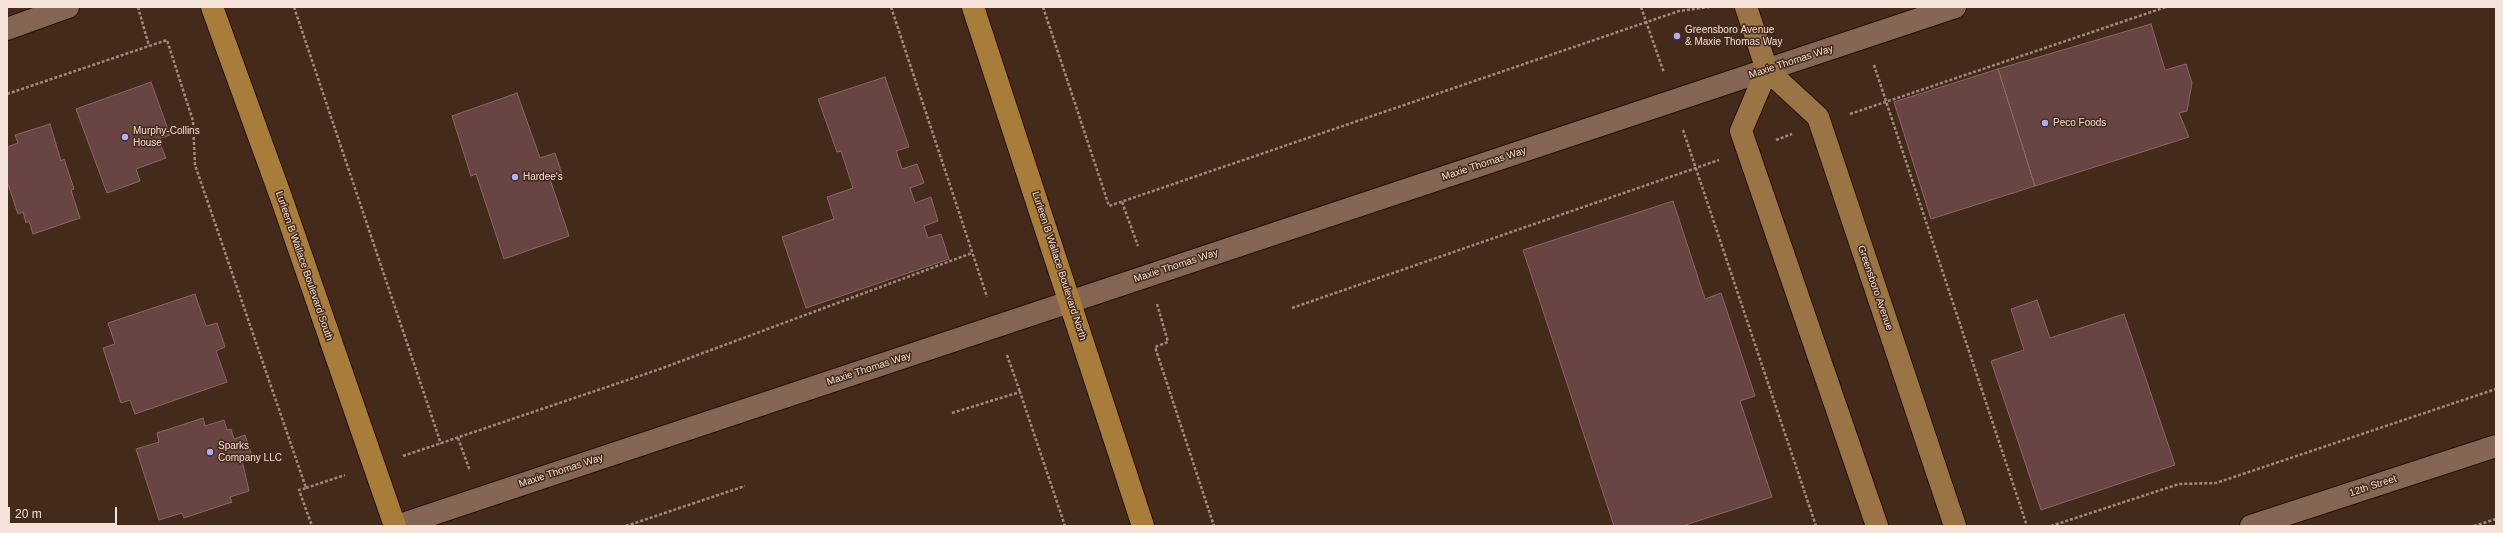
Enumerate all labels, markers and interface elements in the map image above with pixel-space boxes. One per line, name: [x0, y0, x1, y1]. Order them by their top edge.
place label: Greensboro Avenue & Maxie Thomas Way: [1685, 24, 1782, 48]
marker: Greensboro Avenue & Maxie Thomas Way: [1672, 31, 1682, 41]
street label: Maxie Thomas Way: [1747, 43, 1835, 81]
place label: Peco Foods: [2053, 117, 2106, 129]
marker: Peco Foods: [2040, 118, 2050, 128]
place label: Murphy-Collins House: [133, 125, 200, 148]
marker: Murphy-Collins House: [120, 132, 130, 142]
street label: Maxie Thomas Way: [1440, 145, 1528, 183]
place label: Hardee's: [523, 171, 563, 183]
marker: Hardee's: [510, 172, 520, 182]
street label: Lurleen B Wallace Boulevard South: [273, 190, 335, 342]
street label: Lurleen B Wallace Boulevard North: [1029, 190, 1089, 342]
street label: Greensboro Avenue: [1855, 244, 1895, 332]
street label: Maxie Thomas Way: [1132, 247, 1220, 285]
street label: Maxie Thomas Way: [825, 350, 913, 388]
place label: Sparks Company LLC: [218, 440, 282, 464]
marker: Sparks Company LLC: [205, 447, 215, 457]
street label: Maxie Thomas Way: [517, 452, 605, 490]
street label: 12th Street: [2348, 473, 2398, 499]
scale bar: [10, 499, 119, 525]
text: 20 m: [15, 507, 42, 521]

